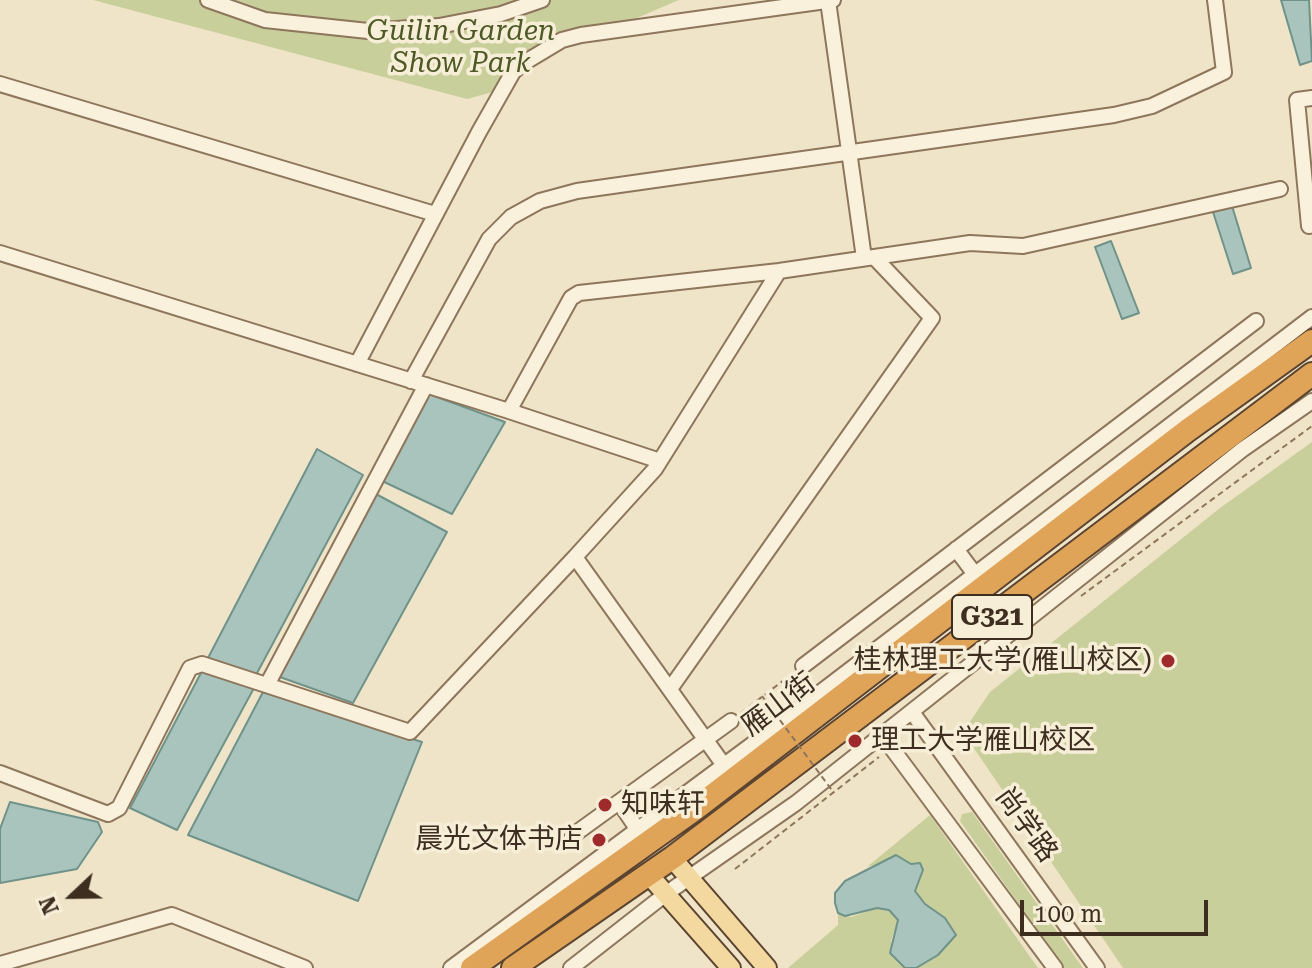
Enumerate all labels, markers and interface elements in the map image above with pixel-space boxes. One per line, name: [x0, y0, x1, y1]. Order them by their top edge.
park label: Guilin Garden Show Park: [367, 15, 555, 81]
road number: G321: [952, 595, 1032, 639]
place label: 桂林理工大学(雁山校区): [854, 644, 1152, 678]
marker: 桂林理工大学(雁山校区): [1159, 652, 1177, 670]
street label: 雁山街: [735, 666, 823, 744]
place label: 理工大学雁山校区: [871, 724, 1095, 758]
marker: 理工大学雁山校区: [846, 732, 864, 750]
street label: 尚学路: [988, 781, 1064, 869]
place label: 知味轩: [621, 788, 705, 822]
marker: 知味轩: [596, 796, 614, 814]
place label: 晨光文体书店: [415, 823, 583, 857]
marker: 晨光文体书店: [590, 831, 608, 849]
north arrow: [32, 856, 112, 936]
scale bar: [1024, 884, 1212, 934]
text: N: [35, 893, 64, 918]
text: 100 m: [1034, 900, 1102, 928]

